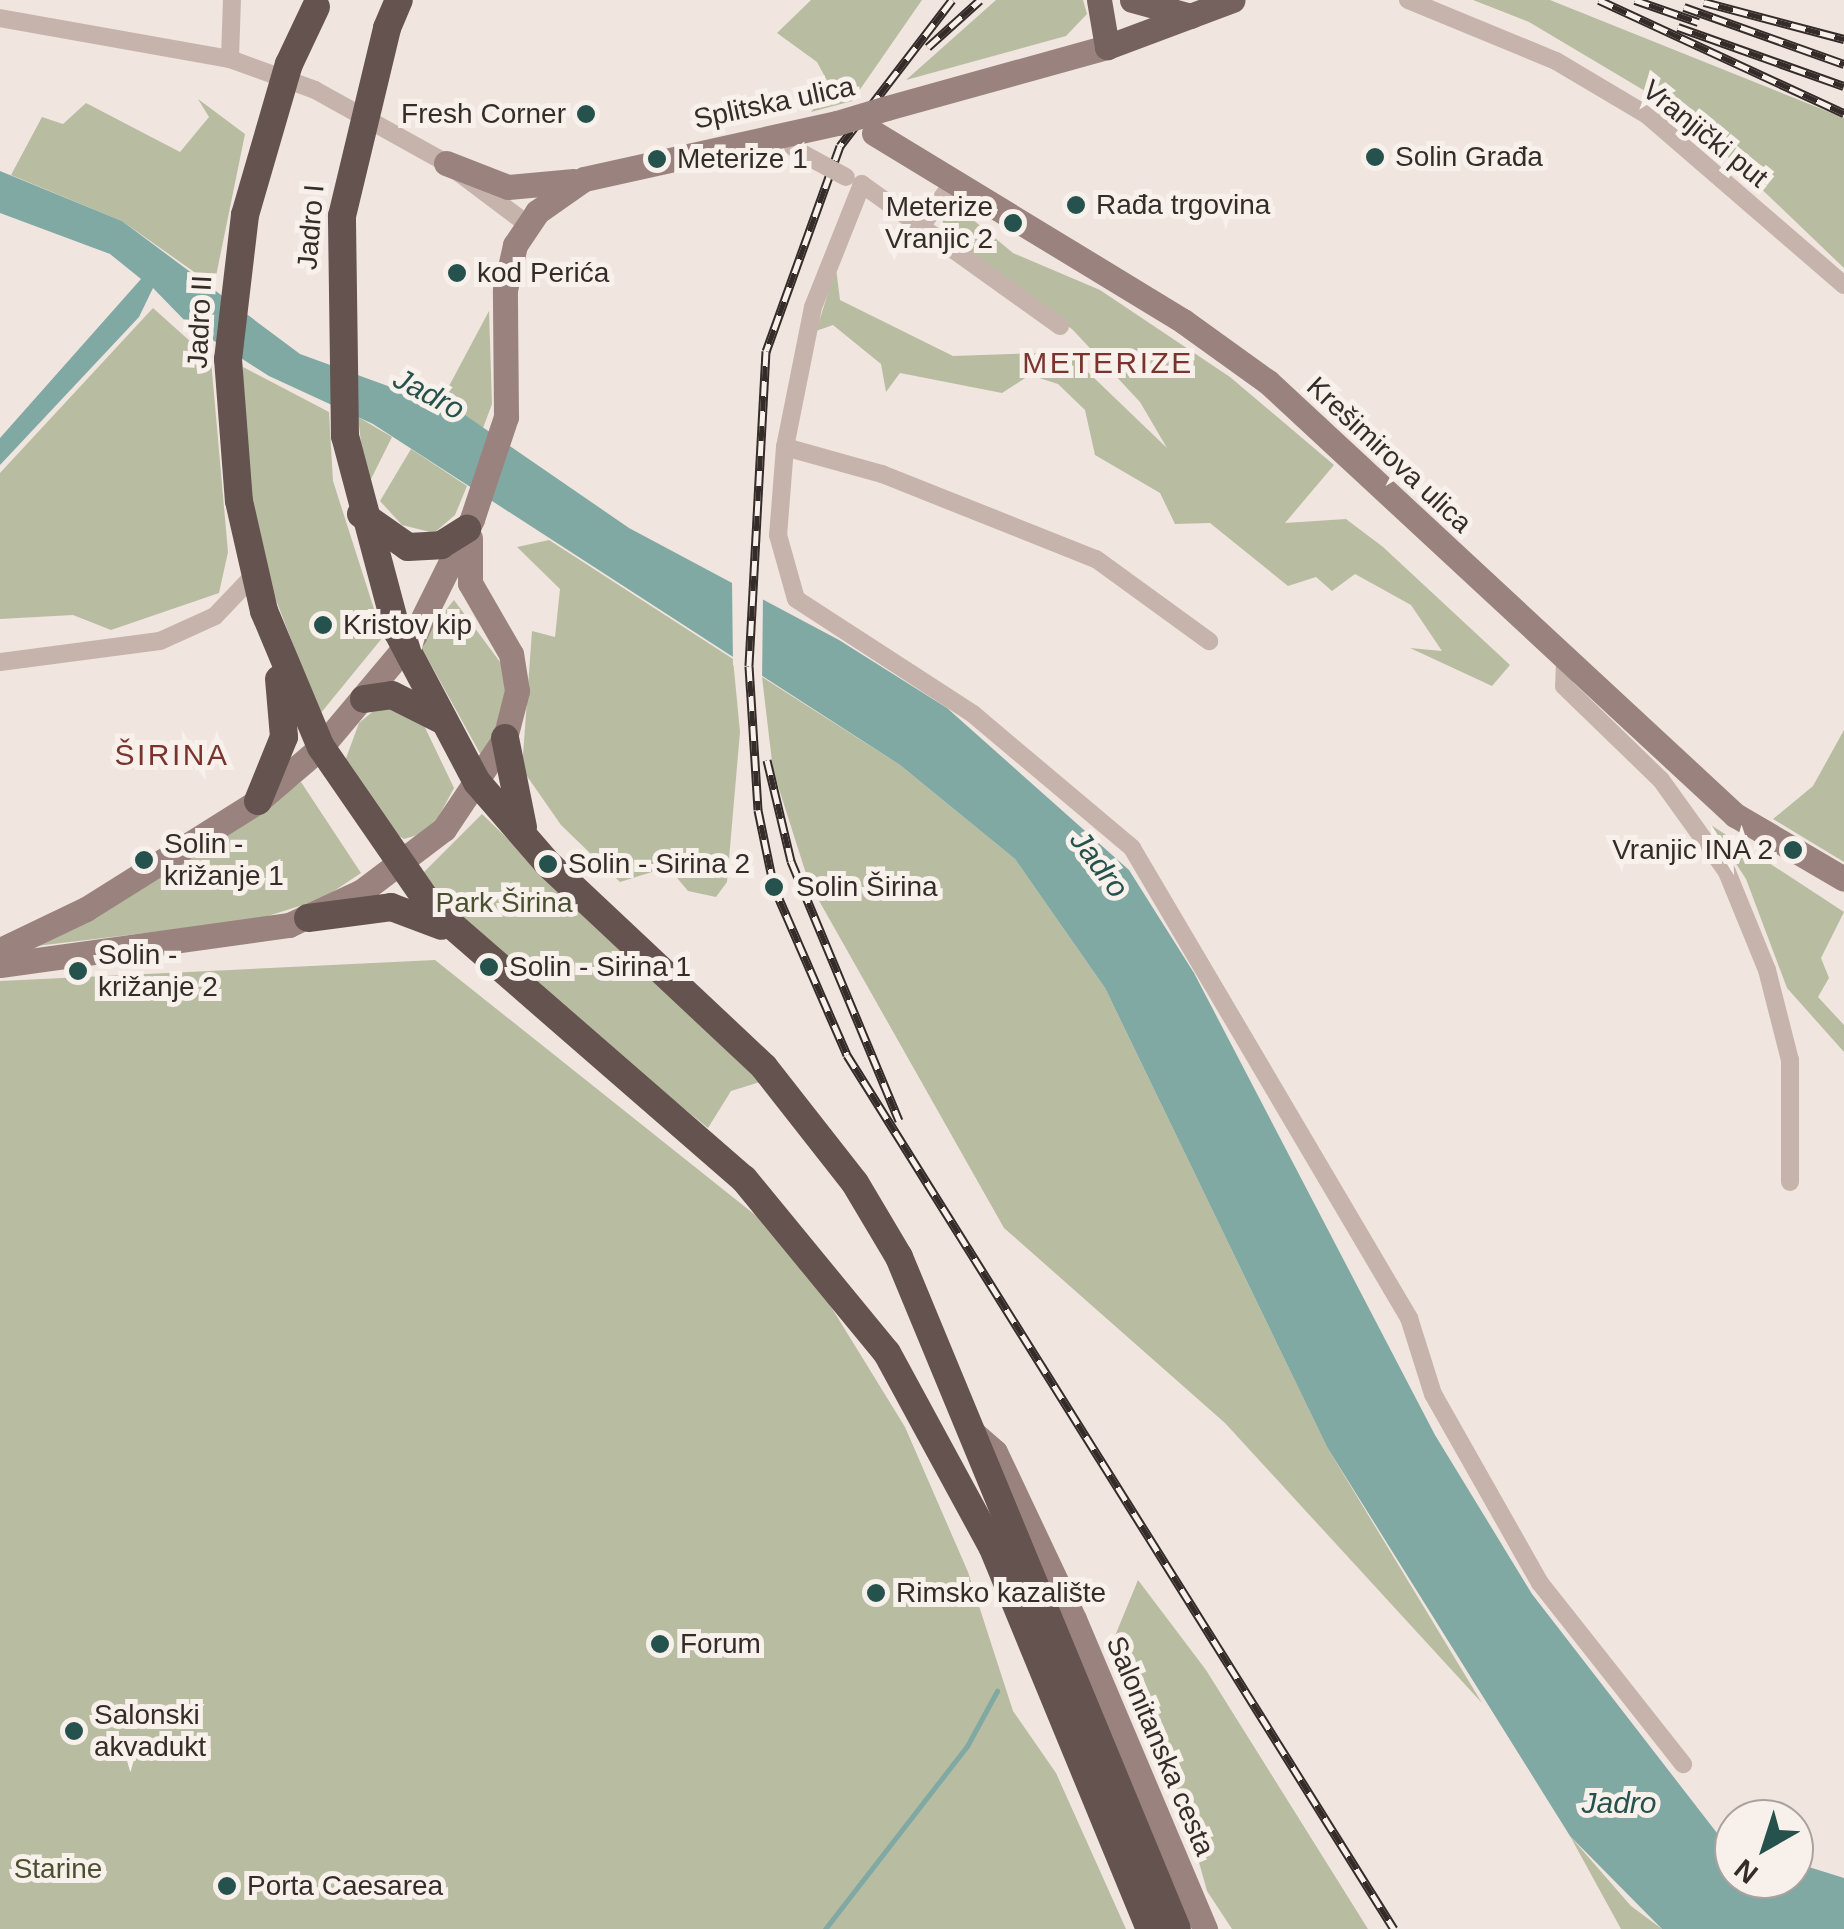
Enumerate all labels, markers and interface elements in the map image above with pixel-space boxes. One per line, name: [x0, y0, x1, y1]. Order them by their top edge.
street label: Splitska ulica: [691, 70, 857, 136]
street label: Vranjički put: [1636, 73, 1774, 195]
place label: Fresh Corner: [401, 97, 566, 131]
marker: Fresh Corner: [575, 103, 597, 125]
place label: Solin Građa: [1395, 140, 1543, 174]
place label: Meterize 1: [677, 142, 808, 176]
marker: Solin Građa: [1364, 146, 1386, 168]
marker: Meterize 1: [646, 148, 668, 170]
street label: Jadro I: [291, 183, 331, 271]
place label: Rađa trgovina: [1096, 188, 1270, 222]
place label: Meterize Vranjic 2: [885, 190, 993, 256]
marker: Rađa trgovina: [1065, 194, 1087, 216]
marker: Meterize Vranjic 2: [1002, 212, 1024, 234]
place label: kod Perića: [477, 256, 609, 290]
marker: kod Perića: [446, 262, 468, 284]
street label: Jadro II: [181, 274, 219, 370]
district label: METERIZE: [1022, 345, 1194, 381]
water label: Jadro: [387, 360, 471, 428]
street label: Krešimirova ulica: [1300, 370, 1478, 540]
place label: Kristov kip: [343, 608, 472, 642]
marker: Kristov kip: [312, 614, 334, 636]
district label: ŠIRINA: [114, 737, 230, 773]
water label: Jadro: [1062, 823, 1136, 905]
place label: Solin - križanje 1: [164, 827, 284, 893]
place label: Vranjic INA 2: [1611, 833, 1773, 867]
marker: Vranjic INA 2: [1782, 839, 1804, 861]
place label: Solin - Sirina 2: [568, 847, 750, 881]
marker: Solin - križanje 1: [133, 849, 155, 871]
marker: Solin - Sirina 2: [537, 853, 559, 875]
place label: Solin Širina: [796, 870, 938, 904]
marker: Solin Širina: [761, 874, 787, 900]
park label: Park Širina: [436, 886, 572, 920]
place label: Solin - križanje 2: [98, 938, 218, 1004]
place label: Solin - Sirina 1: [509, 950, 691, 984]
marker: Solin - Sirina 1: [478, 956, 500, 978]
marker: Solin - križanje 2: [67, 960, 89, 982]
place label: Rimsko kazalište: [896, 1576, 1106, 1610]
marker: Rimsko kazalište: [865, 1582, 887, 1604]
place label: Forum: [680, 1627, 761, 1661]
street label: Salonitanska cesta: [1099, 1631, 1221, 1861]
marker: Forum: [649, 1633, 671, 1655]
place label: Salonski akvadukt: [94, 1698, 206, 1764]
marker: Salonski akvadukt: [63, 1720, 85, 1742]
water label: Jadro: [1581, 1785, 1657, 1821]
north arrow: [1714, 1799, 1814, 1899]
park label: Starine: [14, 1852, 102, 1886]
text: N: [1728, 1853, 1764, 1890]
place label: Porta Caesarea: [247, 1869, 443, 1903]
marker: Porta Caesarea: [216, 1875, 238, 1897]

